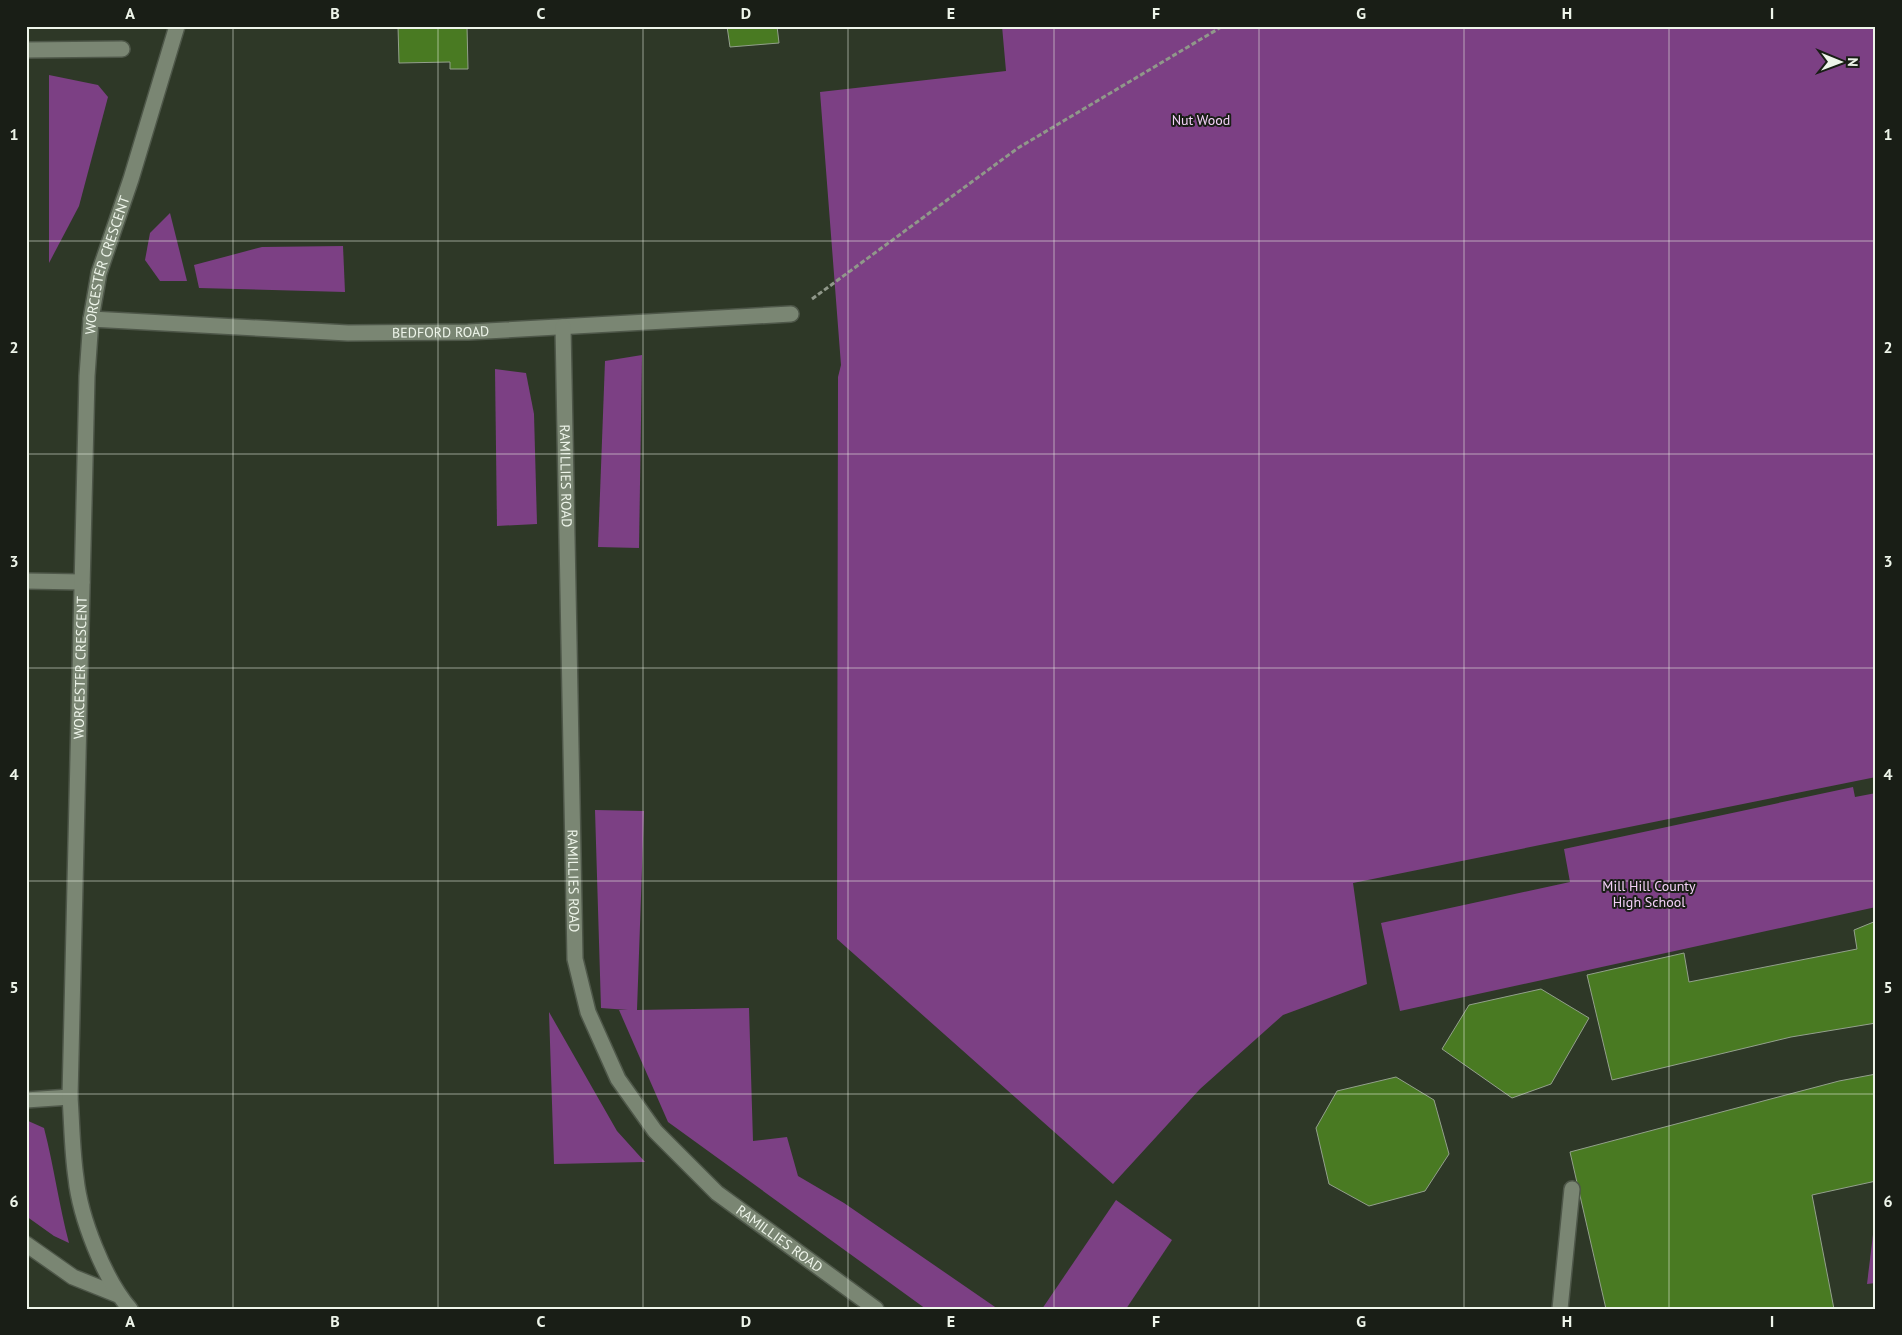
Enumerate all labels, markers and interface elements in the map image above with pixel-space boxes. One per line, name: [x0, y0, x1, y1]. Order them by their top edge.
text: A: [125, 3, 135, 23]
text: B: [330, 3, 340, 23]
text: C: [537, 3, 546, 23]
text: D: [741, 3, 751, 23]
text: E: [947, 3, 955, 23]
text: F: [1152, 3, 1160, 23]
text: G: [1356, 3, 1366, 23]
text: H: [1562, 3, 1572, 23]
text: I: [1770, 3, 1774, 23]
north arrow: [1814, 38, 1864, 88]
text: N: [1844, 57, 1862, 67]
park label: Nut Wood: [1172, 111, 1230, 129]
text: 1: [9, 124, 19, 144]
text: 1: [1883, 124, 1893, 144]
street label: WORCESTER CRESCENT: [81, 193, 134, 335]
street label: BEDFORD ROAD: [392, 322, 490, 342]
text: 2: [9, 337, 19, 357]
text: 2: [1883, 337, 1893, 357]
street label: RAMILLIES ROAD: [556, 424, 576, 528]
text: 3: [9, 551, 19, 571]
text: 3: [1883, 551, 1893, 571]
street label: WORCESTER CRESCENT: [69, 596, 91, 739]
text: 4: [9, 764, 19, 784]
text: 4: [1883, 764, 1893, 784]
street label: RAMILLIES ROAD: [564, 829, 583, 933]
park label: Mill Hill County High School: [1602, 877, 1696, 911]
text: 5: [9, 977, 19, 997]
text: 5: [1883, 977, 1893, 997]
text: 6: [9, 1191, 19, 1211]
text: 6: [1883, 1191, 1893, 1211]
street label: RAMILLIES ROAD: [733, 1201, 826, 1276]
text: A: [125, 1311, 135, 1331]
text: B: [330, 1311, 340, 1331]
text: C: [537, 1311, 546, 1331]
text: D: [741, 1311, 751, 1331]
text: E: [947, 1311, 955, 1331]
text: F: [1152, 1311, 1160, 1331]
text: G: [1356, 1311, 1366, 1331]
text: H: [1562, 1311, 1572, 1331]
text: I: [1770, 1311, 1774, 1331]

